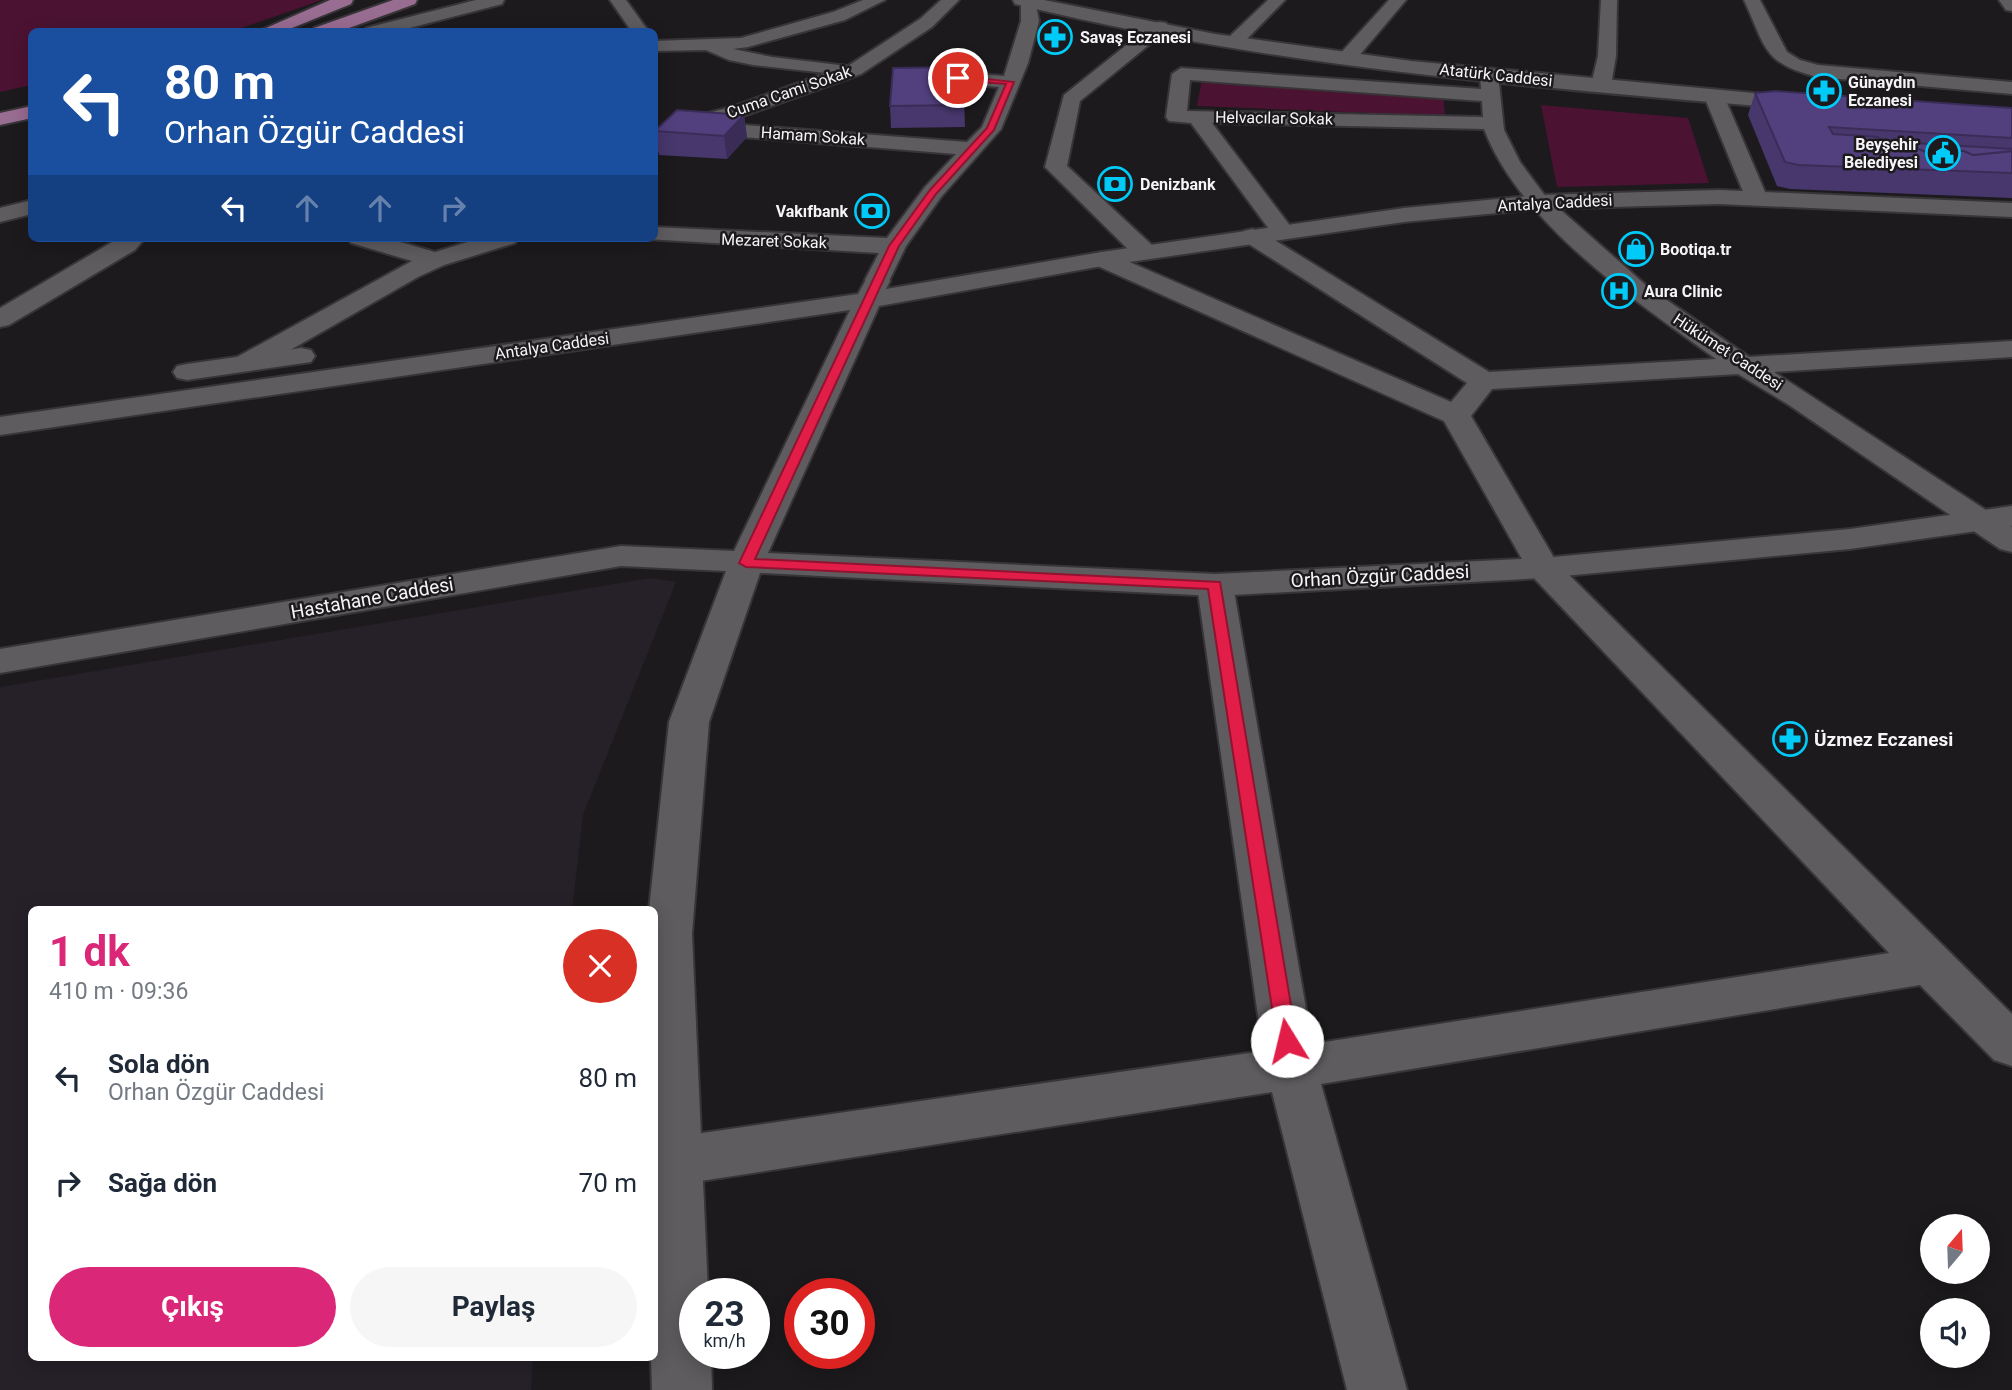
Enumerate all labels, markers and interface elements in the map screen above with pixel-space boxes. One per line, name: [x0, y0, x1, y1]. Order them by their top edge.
pharmacy icon: Savaş Eczanesi: [1036, 18, 1074, 56]
place label: Savaş Eczanesi: [1080, 28, 1191, 47]
pin: [928, 48, 988, 108]
text: 80 m: [164, 54, 275, 111]
icon: left: [49, 56, 140, 147]
icon: arrive: [939, 59, 977, 97]
street label: Atatürk Caddesi: [1439, 60, 1553, 90]
street label: Cuma Cami Sokak: [724, 61, 855, 122]
pharmacy icon: Günaydın Eczanesi: [1805, 72, 1843, 110]
place label: Günaydın Eczanesi: [1848, 73, 1916, 110]
street label: Helvacılar Sokak: [1215, 107, 1334, 129]
text: Orhan Özgür Caddesi: [164, 113, 465, 151]
street label: Hamam Sokak: [760, 123, 867, 149]
public building icon: Beyşehir Belediyesi: [1924, 134, 1962, 172]
place label: Beyşehir Belediyesi: [1844, 135, 1918, 172]
bank icon: Denizbank: [1096, 165, 1134, 203]
place label: Denizbank: [1140, 175, 1216, 194]
icon: left: [215, 189, 253, 227]
icon: ahead: [288, 189, 326, 227]
icon: ahead: [361, 189, 399, 227]
icon: right: [434, 189, 472, 227]
street label: Antalya Caddesi: [1497, 191, 1613, 215]
bank icon: Vakıfbank: [853, 192, 891, 230]
place label: Vakıfbank: [776, 202, 848, 221]
street label: Mezaret Sokak: [721, 230, 828, 252]
shop icon: Bootiqa.tr: [1617, 230, 1655, 268]
place label: Bootiqa.tr: [1660, 240, 1732, 259]
hospital icon: Aura Clinic: [1600, 272, 1638, 310]
place label: Aura Clinic: [1644, 282, 1722, 301]
street label: Hükümet Caddesi: [1670, 310, 1786, 394]
street label: Antalya Caddesi: [494, 329, 610, 363]
street label: Orhan Özgür Caddesi: [1290, 560, 1470, 592]
street label: Hastahane Caddesi: [289, 572, 455, 624]
pharmacy icon: Üzmez Eczanesi: [1771, 720, 1809, 758]
place label: Üzmez Eczanesi: [1814, 728, 1953, 751]
text: 1 dk: [49, 927, 130, 976]
button: close: [563, 929, 637, 1003]
text: 410 m · 09:36: [49, 978, 188, 1005]
position arrow: [1250, 1004, 1324, 1078]
text: Sola dön: [108, 1049, 210, 1079]
icon: left: [49, 1059, 87, 1097]
text: 80 m: [579, 1063, 637, 1093]
text: Orhan Özgür Caddesi: [108, 1079, 324, 1106]
icon: right: [49, 1164, 87, 1202]
text: Sağa dön: [108, 1168, 217, 1198]
text: 70 m: [579, 1168, 637, 1198]
north arrow: [1920, 1214, 1990, 1284]
map controls: [1920, 1214, 1990, 1368]
button: Çıkış: [49, 1267, 336, 1347]
button: Paylaş: [350, 1267, 637, 1347]
speed limit sign: 30: [784, 1278, 875, 1369]
text: 23: [704, 1294, 745, 1335]
button: sound: [1920, 1298, 1990, 1368]
text: km/h: [703, 1330, 746, 1351]

